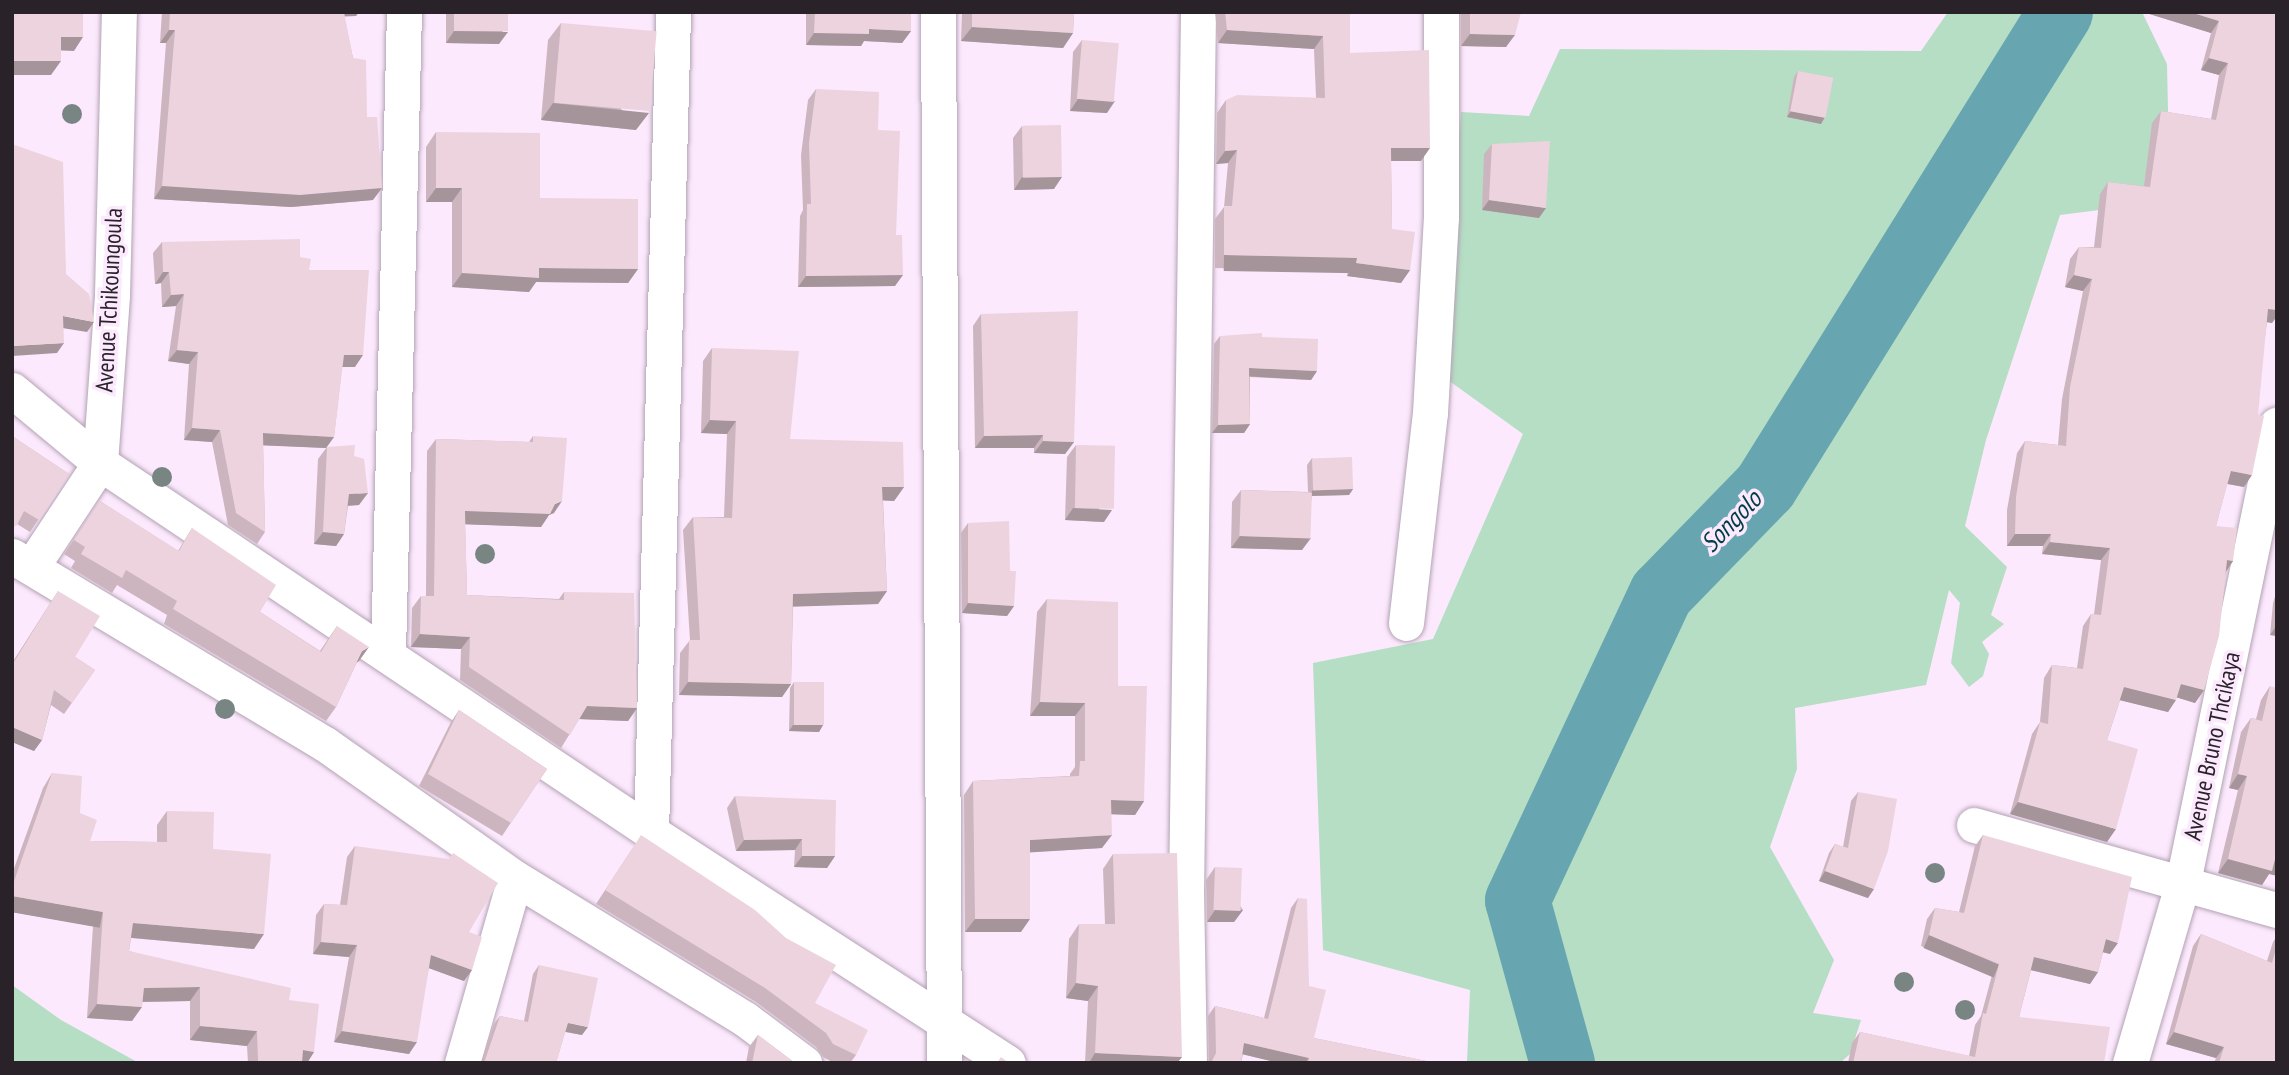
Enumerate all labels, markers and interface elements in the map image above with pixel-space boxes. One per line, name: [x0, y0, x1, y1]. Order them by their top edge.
street label: Avenue Tchikoungoula: [90, 207, 128, 393]
water label: Songolo: [1694, 484, 1768, 558]
street label: Avenue Bruno Thcikaya: [2178, 649, 2246, 843]

